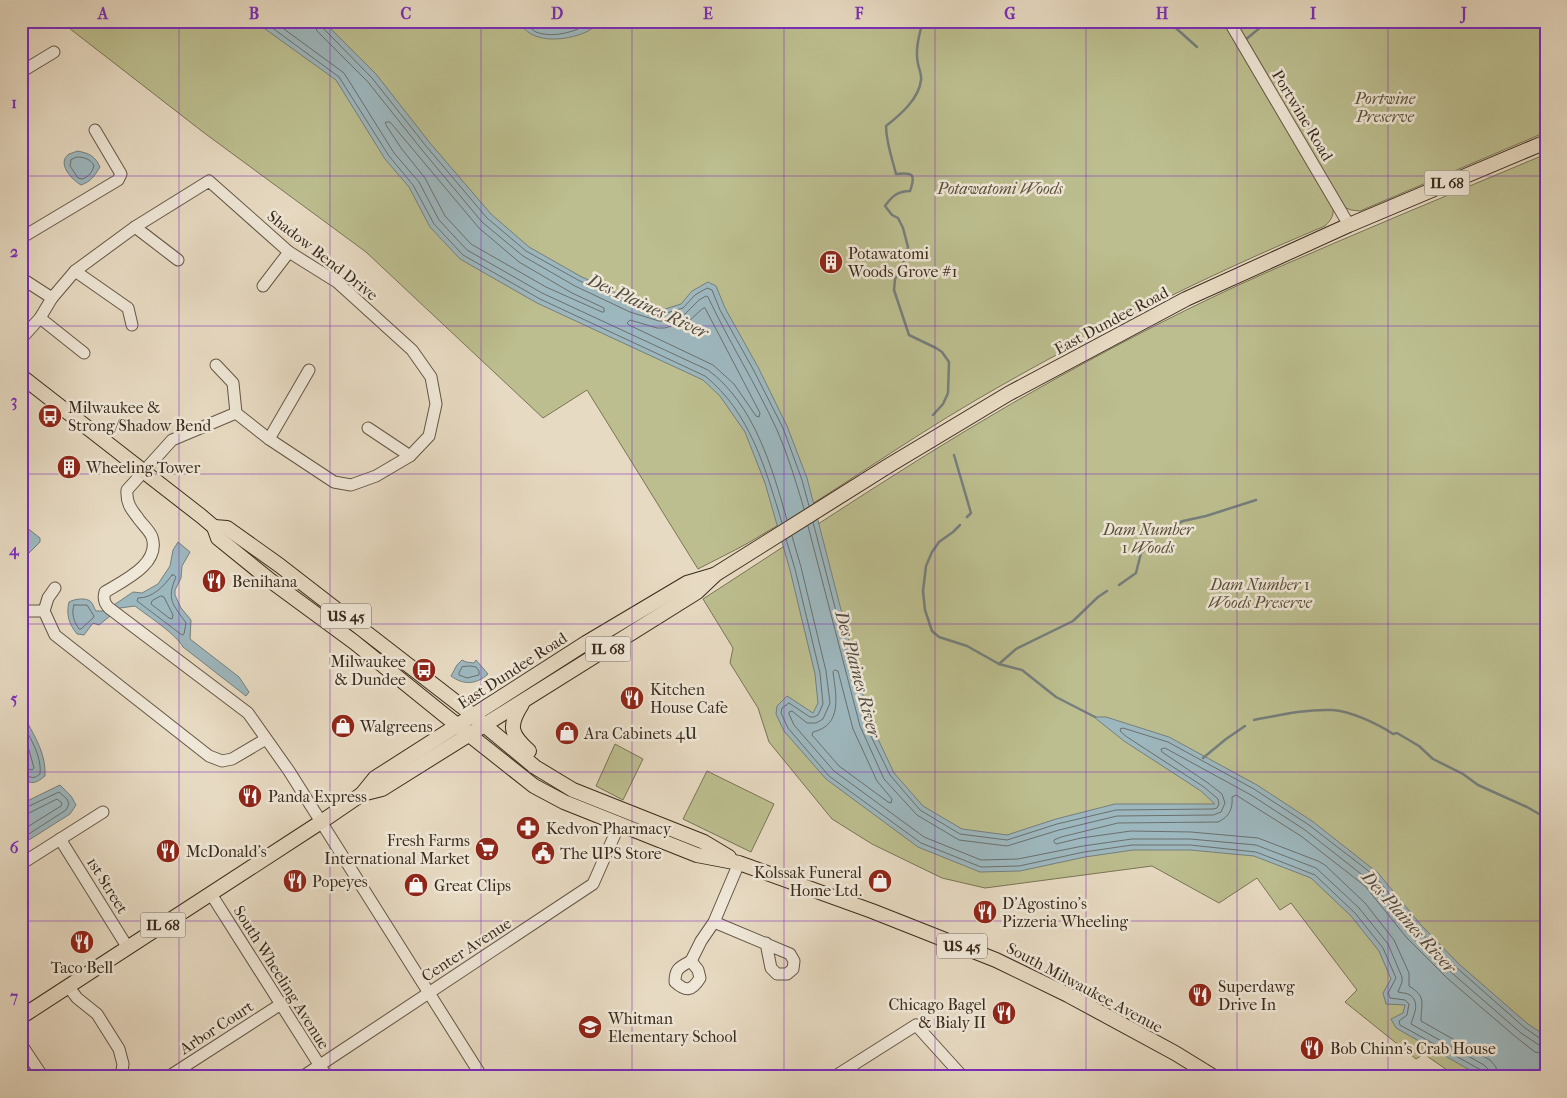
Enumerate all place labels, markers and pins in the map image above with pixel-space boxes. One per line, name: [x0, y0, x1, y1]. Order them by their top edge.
place label: Potawatomi Woods Grove #1: [847, 244, 958, 281]
building icon: Potawatomi Woods Grove #1: [818, 249, 844, 275]
place label: Milwaukee & Strong/Shadow Bend: [68, 398, 211, 435]
bus stop icon: Milwaukee & Strong/Shadow Bend: [37, 403, 63, 429]
building icon: Wheeling Tower: [56, 454, 82, 480]
place label: Wheeling Tower: [85, 458, 200, 477]
restaurant icon: Benihana: [201, 568, 227, 594]
place label: Benihana: [232, 572, 298, 591]
place label: Milwaukee & Dundee: [330, 652, 406, 689]
bus stop icon: Milwaukee & Dundee: [411, 657, 437, 683]
place label: Kitchen House Cafe: [650, 680, 728, 717]
restaurant icon: Kitchen House Cafe: [619, 685, 645, 711]
shop icon: Walgreens: [330, 713, 356, 739]
place label: Walgreens: [359, 717, 433, 736]
shop icon: Ara Cabinets 4U: [554, 720, 580, 746]
place label: Ara Cabinets 4U: [583, 724, 698, 743]
restaurant icon: Panda Express: [237, 783, 263, 809]
place label: Panda Express: [268, 787, 367, 806]
pharmacy icon: Kedvon Pharmacy: [515, 815, 541, 841]
place label: Kedvon Pharmacy: [546, 819, 672, 838]
place label: Fresh Farms International Market: [324, 831, 470, 868]
supermarket icon: Fresh Farms International Market: [474, 836, 500, 862]
restaurant icon: McDonald's: [155, 838, 181, 864]
public building icon: The UPS Store: [530, 840, 556, 866]
place label: McDonald's: [186, 842, 267, 861]
place label: The UPS Store: [560, 844, 662, 863]
place label: Kolssak Funeral Home Ltd.: [754, 863, 863, 900]
restaurant icon: Popeyes: [282, 868, 308, 894]
shop icon: Kolssak Funeral Home Ltd.: [867, 868, 893, 894]
place label: Popeyes: [312, 872, 368, 891]
shop icon: Great Clips: [403, 872, 429, 898]
place label: Great Clips: [434, 876, 511, 895]
place label: D'Agostino's Pizzeria Wheeling: [1002, 894, 1129, 931]
restaurant icon: D'Agostino's Pizzeria Wheeling: [972, 899, 998, 925]
restaurant icon: Taco Bell: [69, 929, 95, 955]
place label: Taco Bell: [51, 958, 114, 977]
place label: Superdawg Drive In: [1218, 977, 1295, 1014]
restaurant icon: Superdawg Drive In: [1187, 982, 1213, 1008]
place label: Chicago Bagel & Bialy II: [889, 995, 987, 1032]
restaurant icon: Chicago Bagel & Bialy II: [991, 1000, 1017, 1026]
place label: Whitman Elementary School: [607, 1009, 737, 1046]
school or university icon: Whitman Elementary School: [577, 1014, 603, 1040]
restaurant icon: Bob Chinn's Crab House: [1299, 1035, 1325, 1061]
place label: Bob Chinn's Crab House: [1330, 1039, 1496, 1058]

